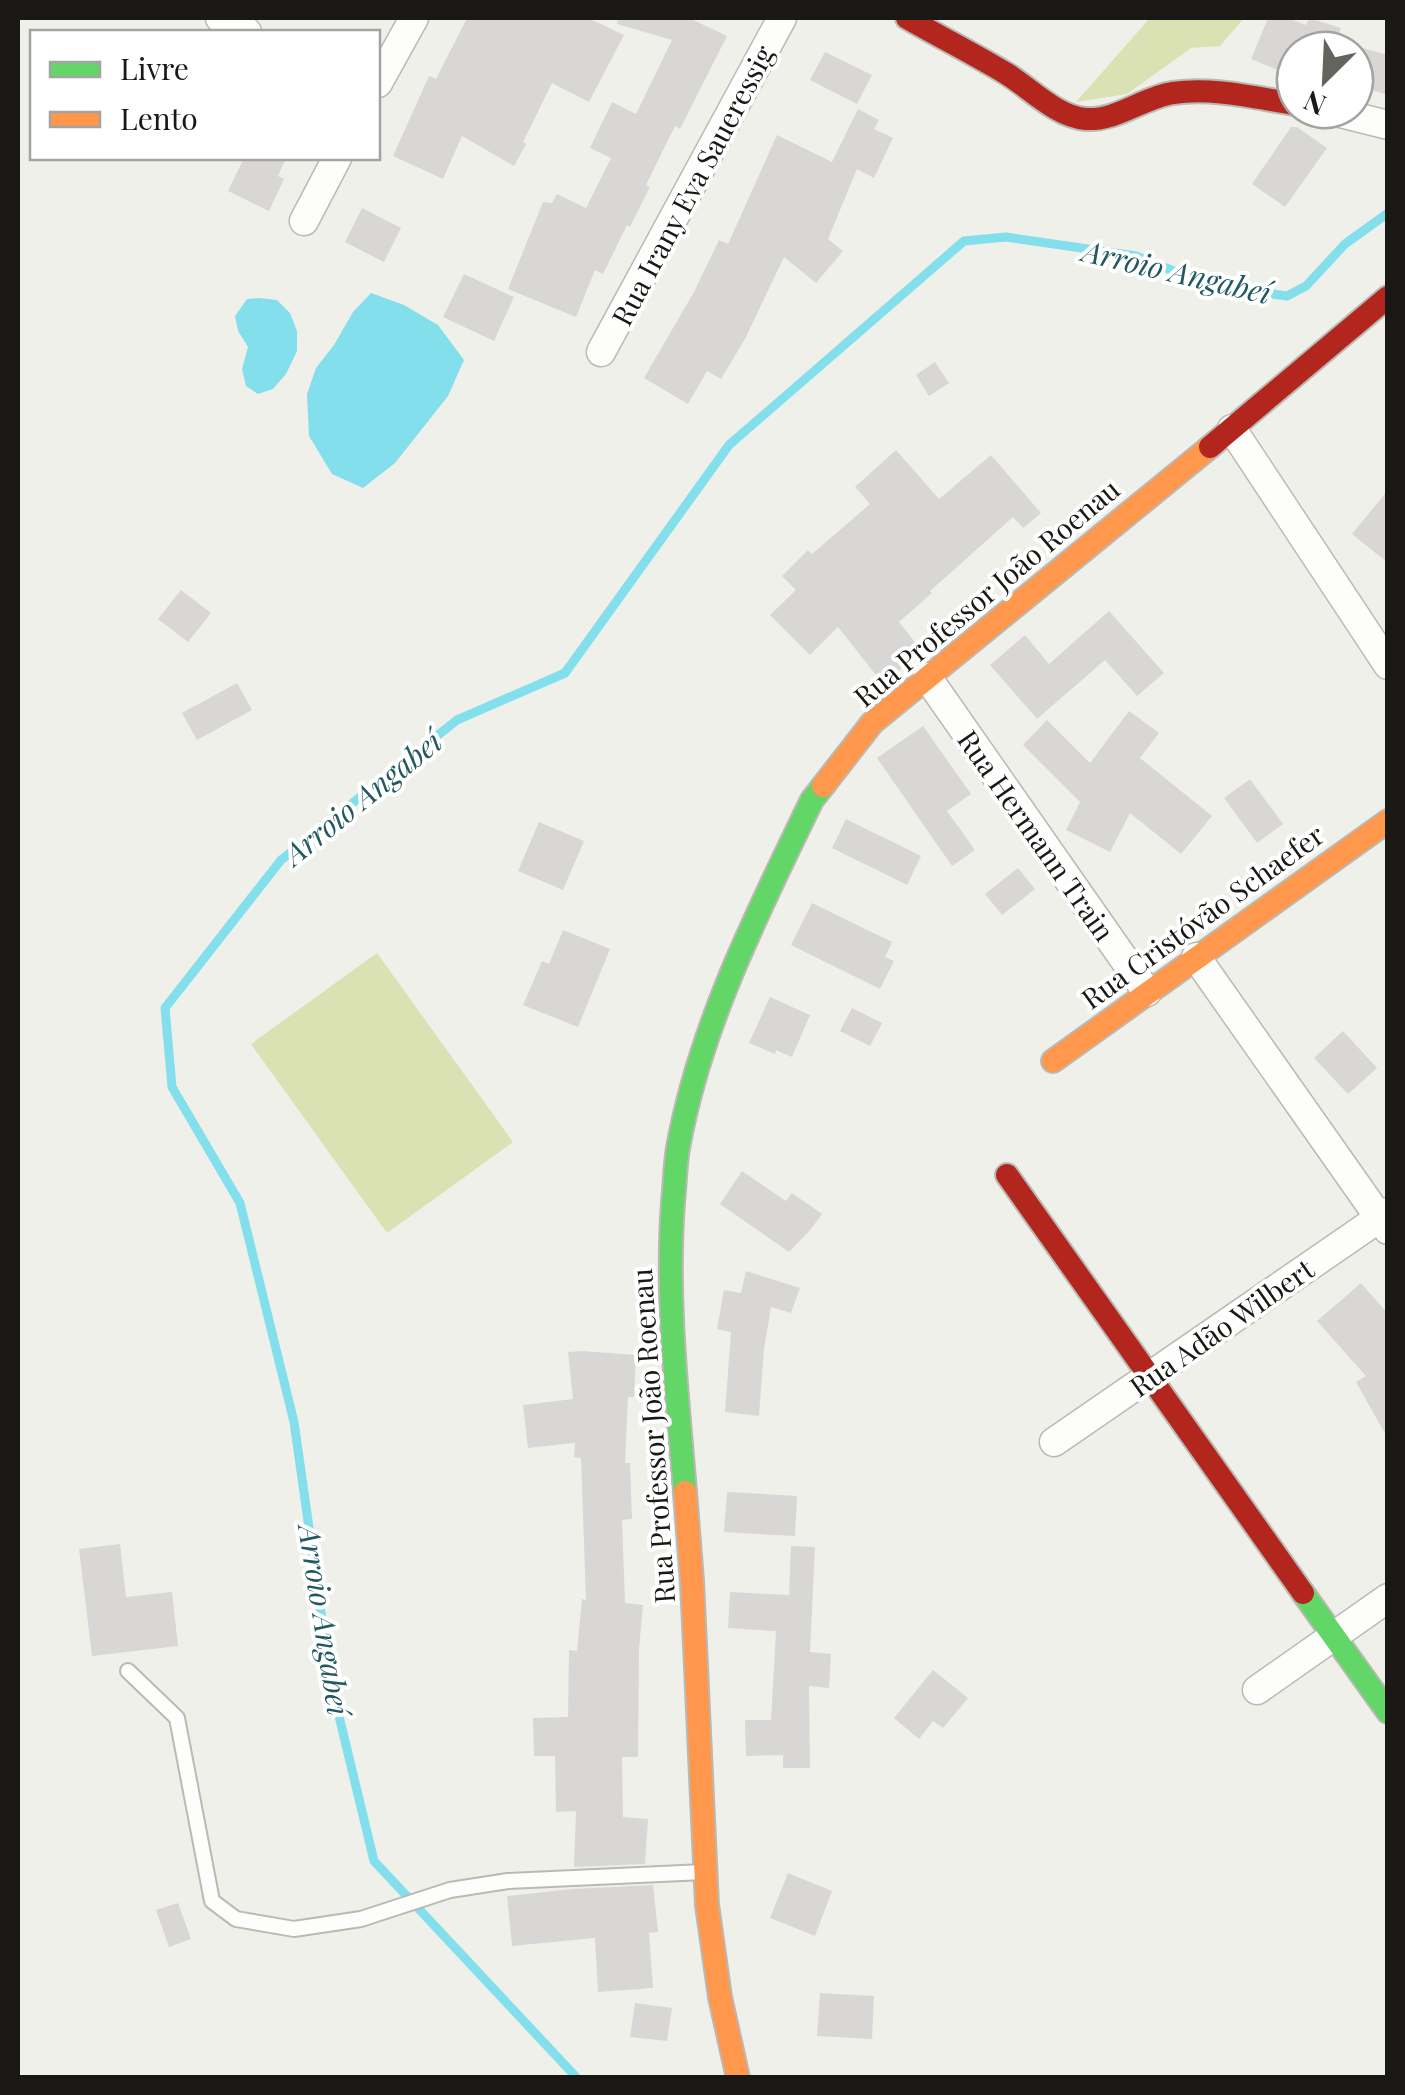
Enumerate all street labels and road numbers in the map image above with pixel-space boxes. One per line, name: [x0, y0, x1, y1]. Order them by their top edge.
street label: Rua Irany Eva Saueressig: [602, 38, 782, 332]
street label: Rua Professor João Roenau: [846, 470, 1126, 714]
street label: Rua Hermann Train: [950, 722, 1124, 948]
street label: Rua Cristóvão Schaefer: [1073, 815, 1331, 1017]
street label: Rua Adão Wilbert: [1122, 1249, 1321, 1404]
street label: Rua Professor João Roenau: [622, 1267, 682, 1605]

